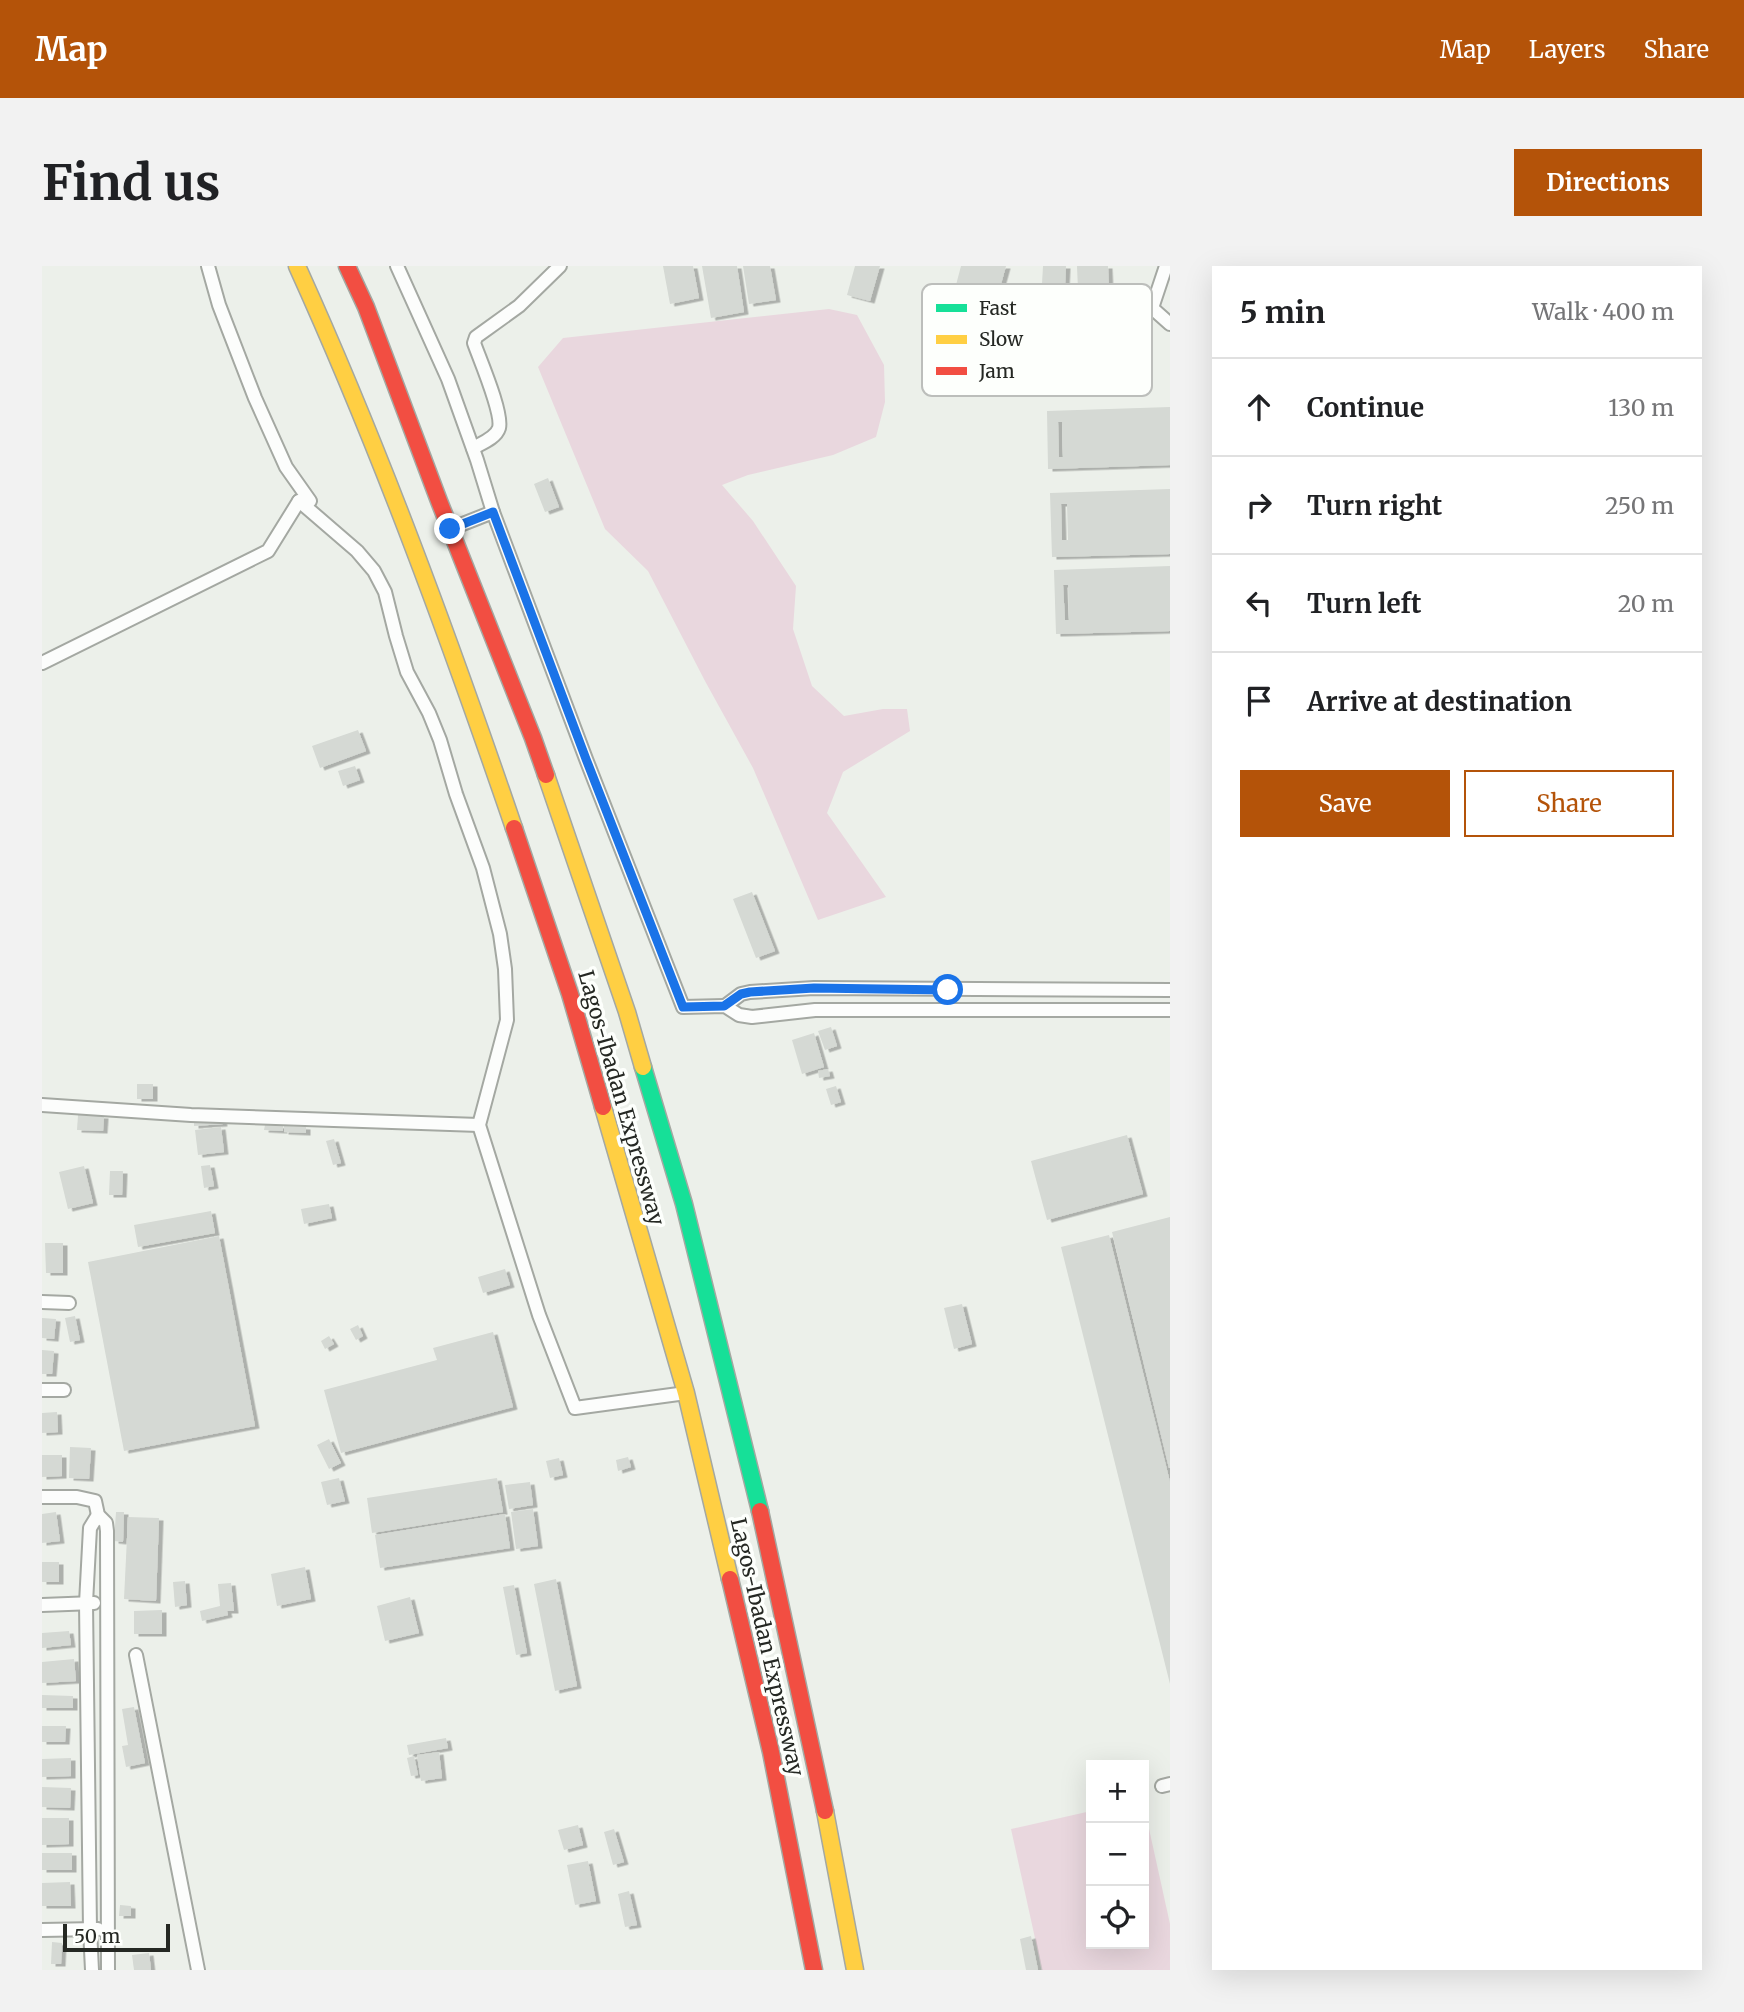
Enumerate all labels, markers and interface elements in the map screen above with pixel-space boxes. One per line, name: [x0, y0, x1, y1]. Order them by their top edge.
text: Map: [35, 29, 108, 70]
text: Map: [1440, 34, 1491, 65]
text: Layers: [1529, 34, 1605, 65]
text: Share: [1643, 34, 1709, 65]
button: Directions: [1514, 149, 1702, 216]
text: Find us: [42, 152, 220, 213]
legend: [922, 284, 1152, 396]
text: 5 min: [1240, 293, 1325, 331]
text: Fast: [979, 296, 1017, 320]
text: Walk · 400 m: [1532, 297, 1674, 326]
text: Slow: [979, 327, 1024, 351]
text: Jam: [978, 359, 1015, 383]
icon: ahead: [1240, 388, 1278, 426]
text: Continue: [1307, 391, 1424, 424]
text: 130 m: [1608, 393, 1674, 422]
icon: right: [1240, 486, 1278, 524]
text: Turn right: [1307, 489, 1442, 522]
text: 250 m: [1605, 491, 1674, 520]
route end: [434, 513, 465, 544]
icon: left: [1240, 584, 1278, 622]
text: Turn left: [1307, 587, 1421, 620]
text: 20 m: [1618, 589, 1674, 618]
icon: arrive: [1240, 682, 1278, 720]
text: Arrive at destination: [1307, 685, 1572, 718]
button: Save: [1240, 770, 1450, 837]
button: Share: [1464, 770, 1674, 837]
street label: Lagos-Ibadan Expressway: [572, 967, 671, 1229]
route start: [932, 974, 963, 1005]
street label: Lagos-Ibadan Expressway: [725, 1515, 811, 1779]
map controls: [1086, 1760, 1149, 1949]
button: +: [1086, 1760, 1149, 1823]
button: −: [1086, 1823, 1149, 1886]
button: locate: [1086, 1886, 1149, 1949]
scale bar: [63, 1921, 170, 1953]
text: 50 m: [74, 1924, 120, 1948]

